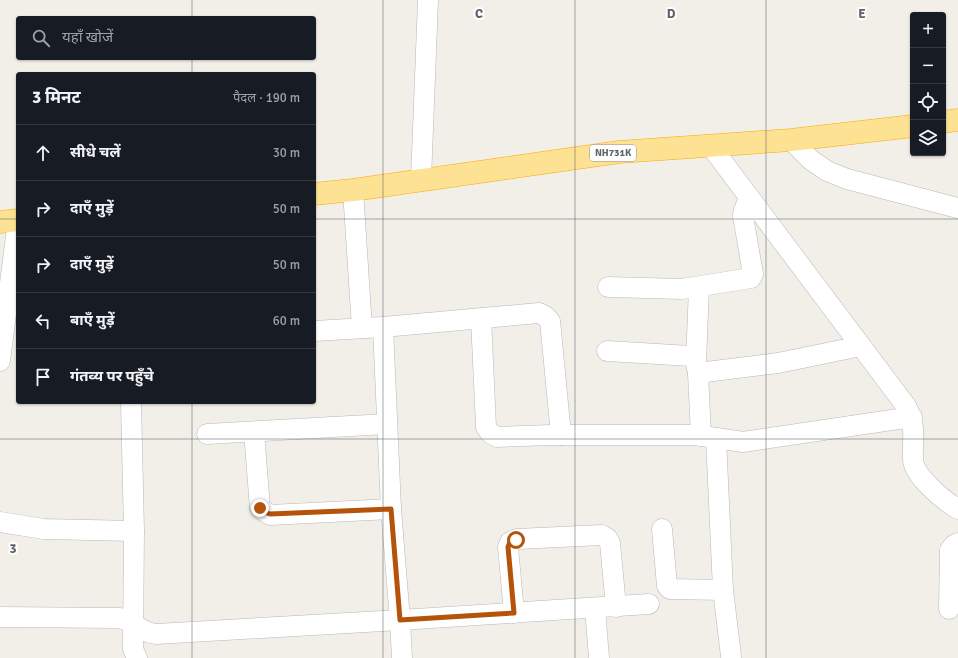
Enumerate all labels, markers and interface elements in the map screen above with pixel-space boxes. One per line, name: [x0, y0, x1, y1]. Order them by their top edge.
text: C: [475, 6, 483, 22]
text: D: [667, 6, 676, 22]
text: E: [858, 6, 866, 22]
map controls: [910, 12, 946, 156]
button: +: [910, 12, 946, 48]
search box: [16, 16, 316, 60]
icon: search: [30, 27, 52, 49]
text: यहाँ खोजें: [62, 28, 113, 46]
button: −: [910, 48, 946, 84]
button: locate: [910, 84, 946, 120]
text: 3 मिनट: [32, 87, 81, 108]
text: पैदल · 190 m: [233, 90, 300, 106]
button: layers: [910, 120, 946, 156]
icon: ahead: [32, 142, 54, 164]
text: सीधे चलें: [70, 143, 121, 161]
text: 30 m: [273, 145, 300, 161]
road number: NH731K: [590, 145, 636, 161]
icon: right: [32, 198, 54, 220]
text: दाएँ मुड़ें: [70, 199, 114, 217]
text: 50 m: [273, 201, 300, 217]
icon: right: [32, 254, 54, 276]
text: दाएँ मुड़ें: [70, 255, 114, 273]
text: 50 m: [273, 257, 300, 273]
icon: left: [32, 310, 54, 332]
text: बाएँ मुड़ें: [70, 311, 114, 329]
text: 60 m: [273, 313, 300, 329]
icon: arrive: [32, 366, 54, 388]
text: गंतव्य पर पहुँचे: [70, 367, 154, 385]
route end: [251, 499, 269, 517]
route start: [507, 531, 525, 549]
text: 3: [9, 541, 17, 557]

